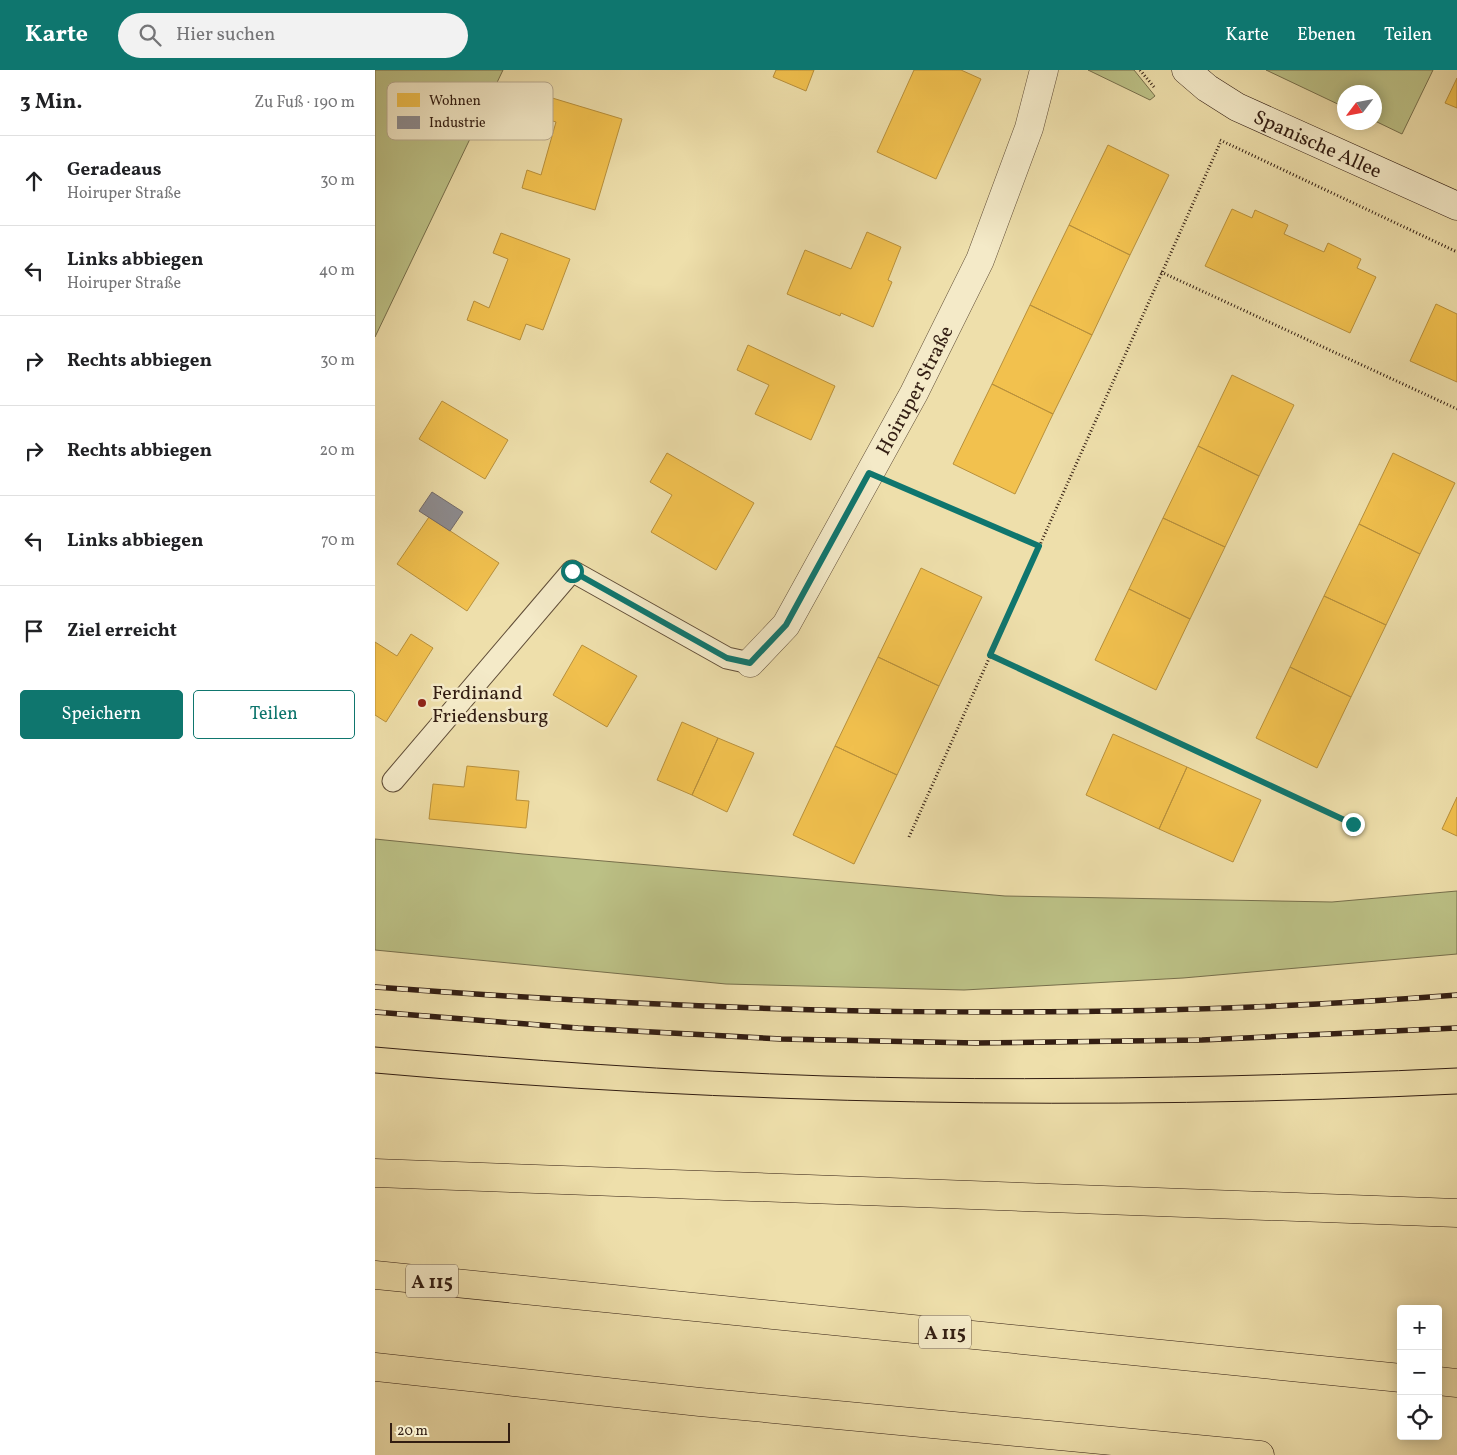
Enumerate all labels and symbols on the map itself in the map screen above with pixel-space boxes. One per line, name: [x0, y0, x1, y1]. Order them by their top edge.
legend: [387, 82, 553, 140]
north arrow: [1337, 85, 1382, 130]
text: Wohnen: [429, 92, 481, 111]
street label: Spanische Allee: [1249, 104, 1386, 186]
text: Industrie: [429, 114, 486, 133]
street label: Hoiruper Straße: [870, 321, 961, 461]
route start: [561, 560, 584, 583]
place label: Ferdinand Friedensburg: [432, 680, 549, 731]
marker: Ferdinand Friedensburg: [416, 697, 428, 709]
route end: [1342, 813, 1365, 836]
road number: A 115: [406, 1264, 458, 1298]
road number: A 115: [919, 1316, 971, 1348]
scale bar: [390, 1420, 510, 1443]

